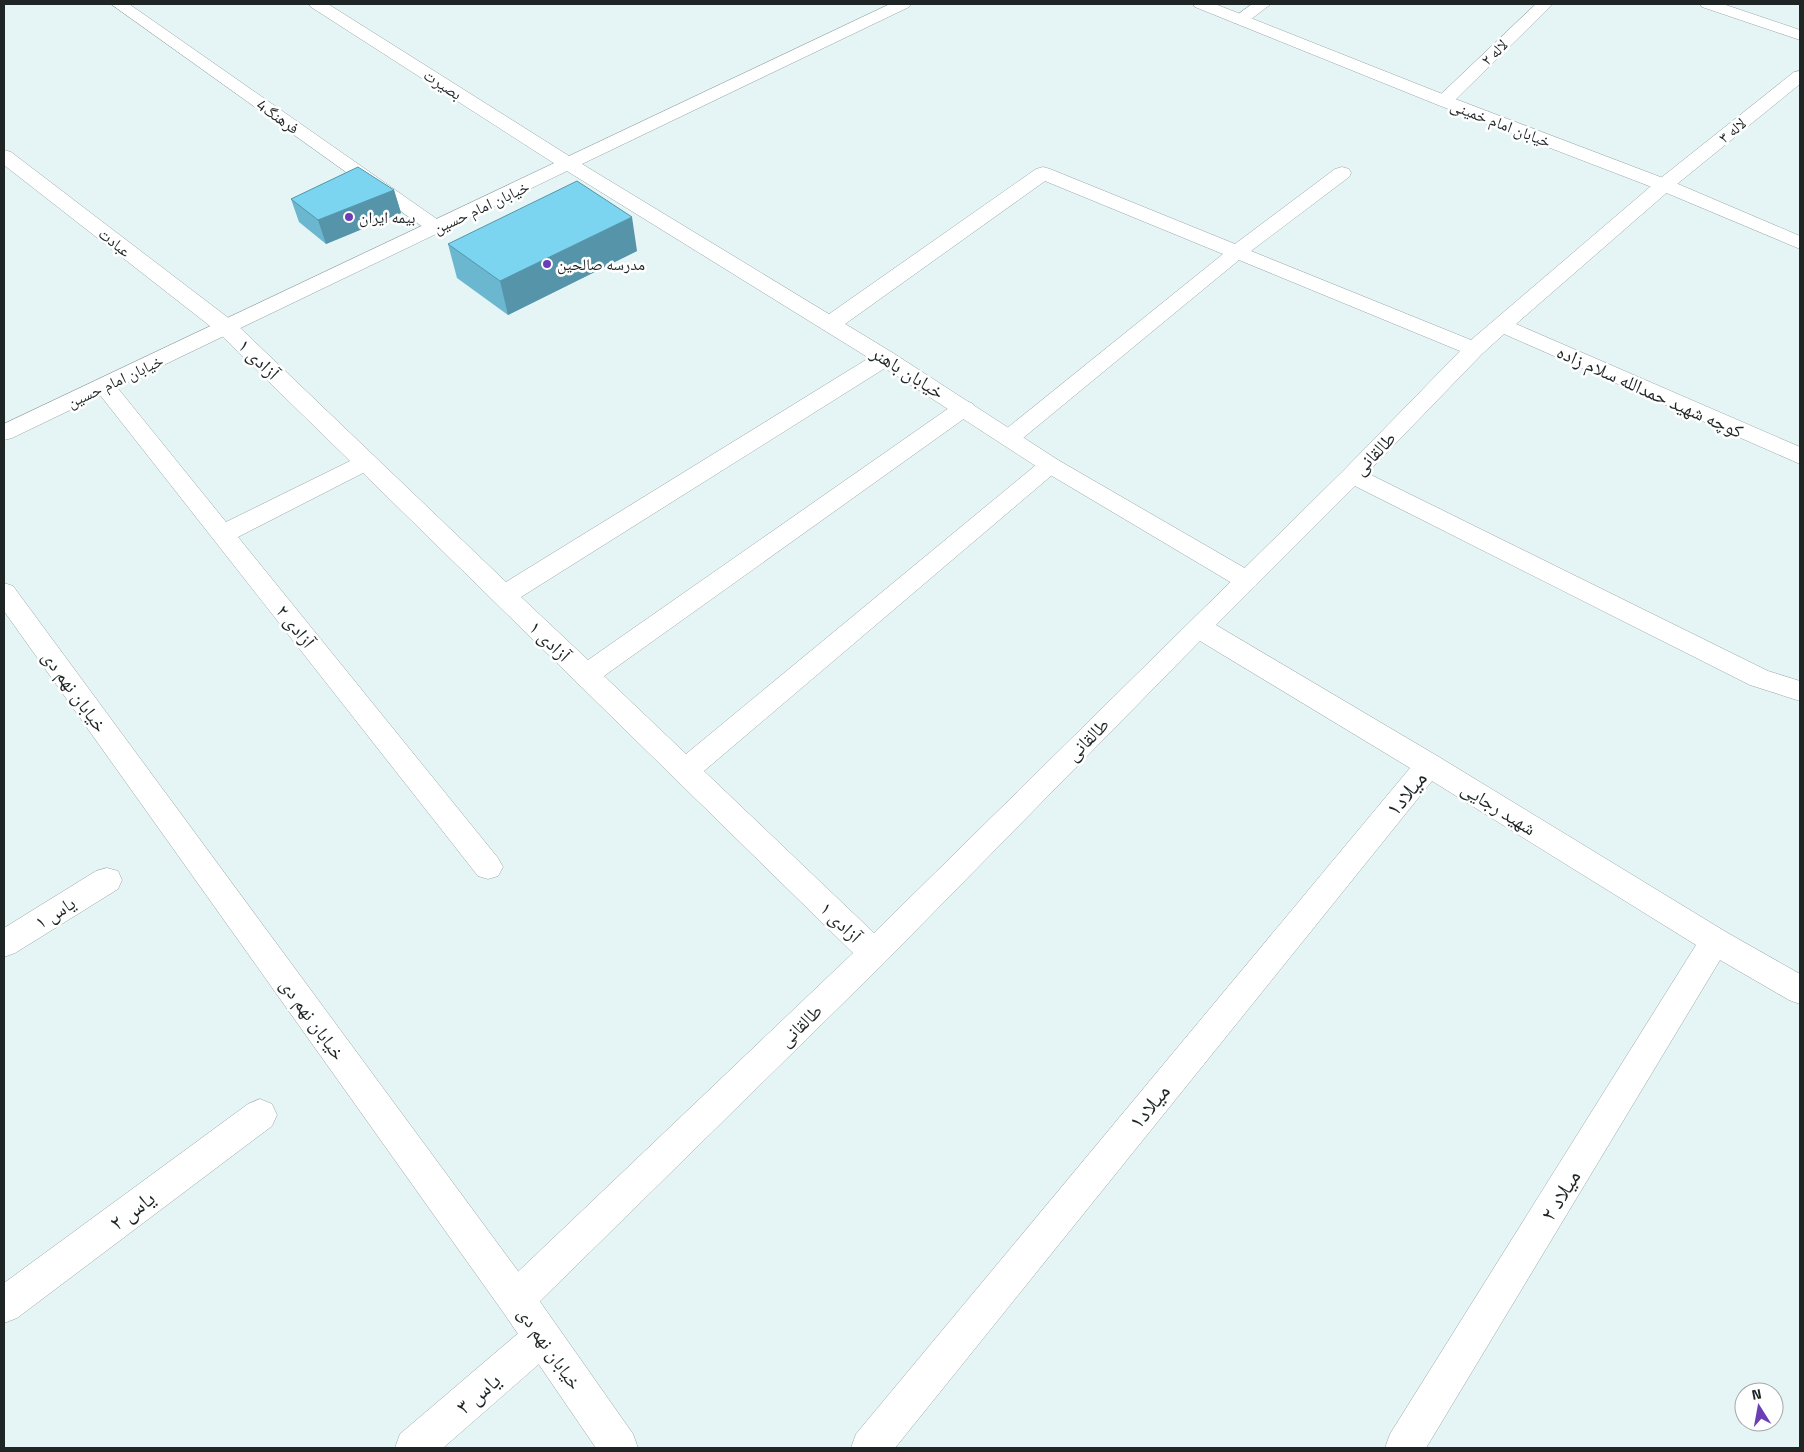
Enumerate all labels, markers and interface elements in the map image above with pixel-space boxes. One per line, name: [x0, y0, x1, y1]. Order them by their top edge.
street label: لاله ۲: [1475, 33, 1513, 71]
street label: بصیرت: [419, 63, 467, 105]
street label: فرهنگ4: [252, 93, 304, 139]
street label: خیابان امام خمینی: [1447, 93, 1555, 153]
street label: لاله ۳: [1713, 111, 1751, 149]
street label: خیابان امام حسین: [429, 174, 533, 240]
place label: بیمه ایران: [359, 205, 415, 229]
marker: بیمه ایران: [343, 211, 355, 223]
street label: عبادت: [94, 222, 136, 262]
place label: مدرسه صالحین: [557, 252, 645, 276]
marker: مدرسه صالحین: [541, 258, 553, 270]
street label: آزادی ۱: [232, 331, 288, 387]
street label: کوچه شهید حمدالله سلام زاده: [1552, 336, 1748, 445]
street label: خیابان باهنر: [865, 337, 951, 406]
street label: خیابان امام حسین: [63, 348, 167, 414]
street label: طالقانی: [1345, 424, 1402, 481]
street label: آزادی ۲: [270, 598, 324, 655]
street label: آزادی ۱: [523, 613, 579, 669]
street label: خیابان نهم دی: [36, 644, 115, 738]
street label: طالقانی: [1058, 710, 1115, 767]
street label: میلاد۱: [1377, 763, 1435, 823]
street label: شهید رجایی: [1456, 773, 1542, 842]
street label: یاس ۱: [29, 888, 81, 935]
street label: آزادی ۱: [814, 894, 870, 950]
street label: خیابان نهم دی: [274, 972, 353, 1066]
street label: طالقانی: [771, 996, 828, 1053]
street label: میلاد۱: [1120, 1076, 1178, 1136]
street label: میلاد ۲: [1531, 1163, 1589, 1227]
street label: یاس ۲: [102, 1181, 162, 1239]
street label: خیابان نهم دی: [511, 1300, 590, 1395]
street label: یاس ۳: [448, 1364, 508, 1422]
north arrow: [1734, 1382, 1784, 1432]
text: N: [1750, 1383, 1763, 1405]

